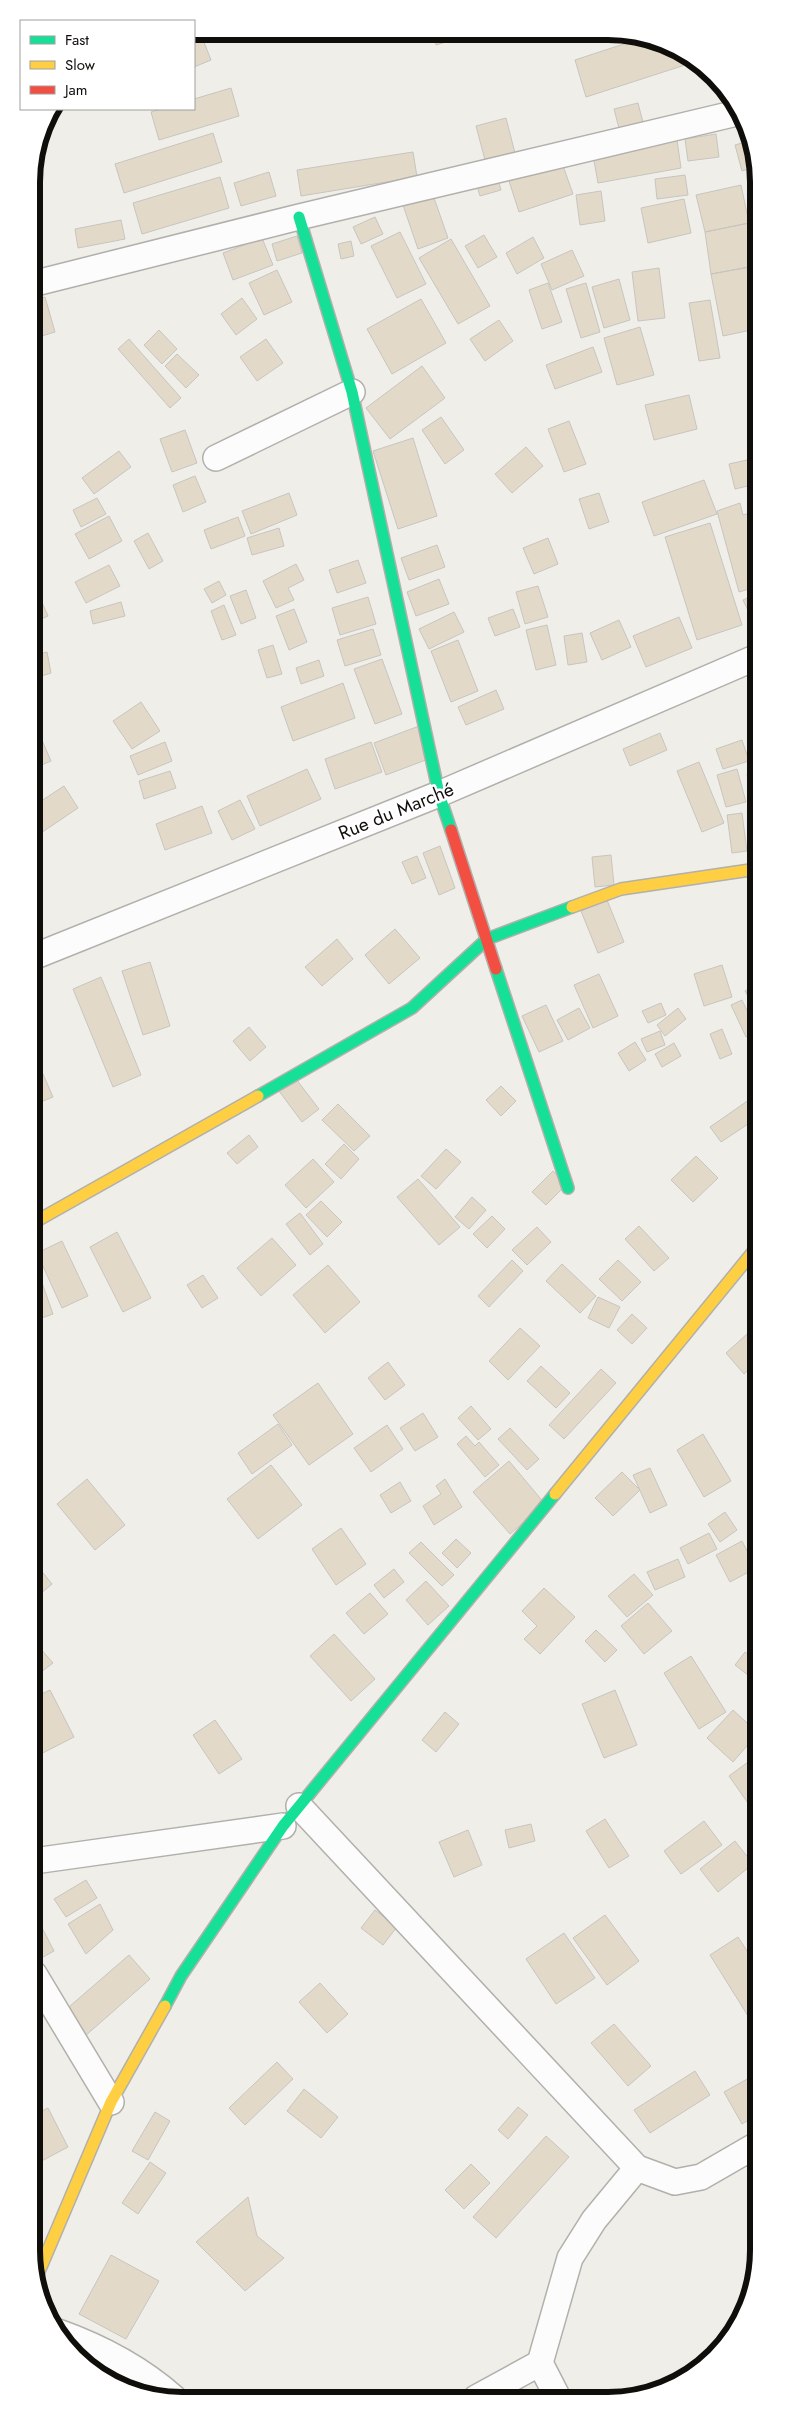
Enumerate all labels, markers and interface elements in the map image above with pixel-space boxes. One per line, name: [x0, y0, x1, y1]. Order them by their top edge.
legend: [20, 20, 195, 110]
text: Fast: [65, 29, 89, 51]
text: Slow: [65, 54, 96, 76]
text: Jam: [63, 79, 88, 101]
street label: Rue du Marché: [334, 776, 458, 846]

